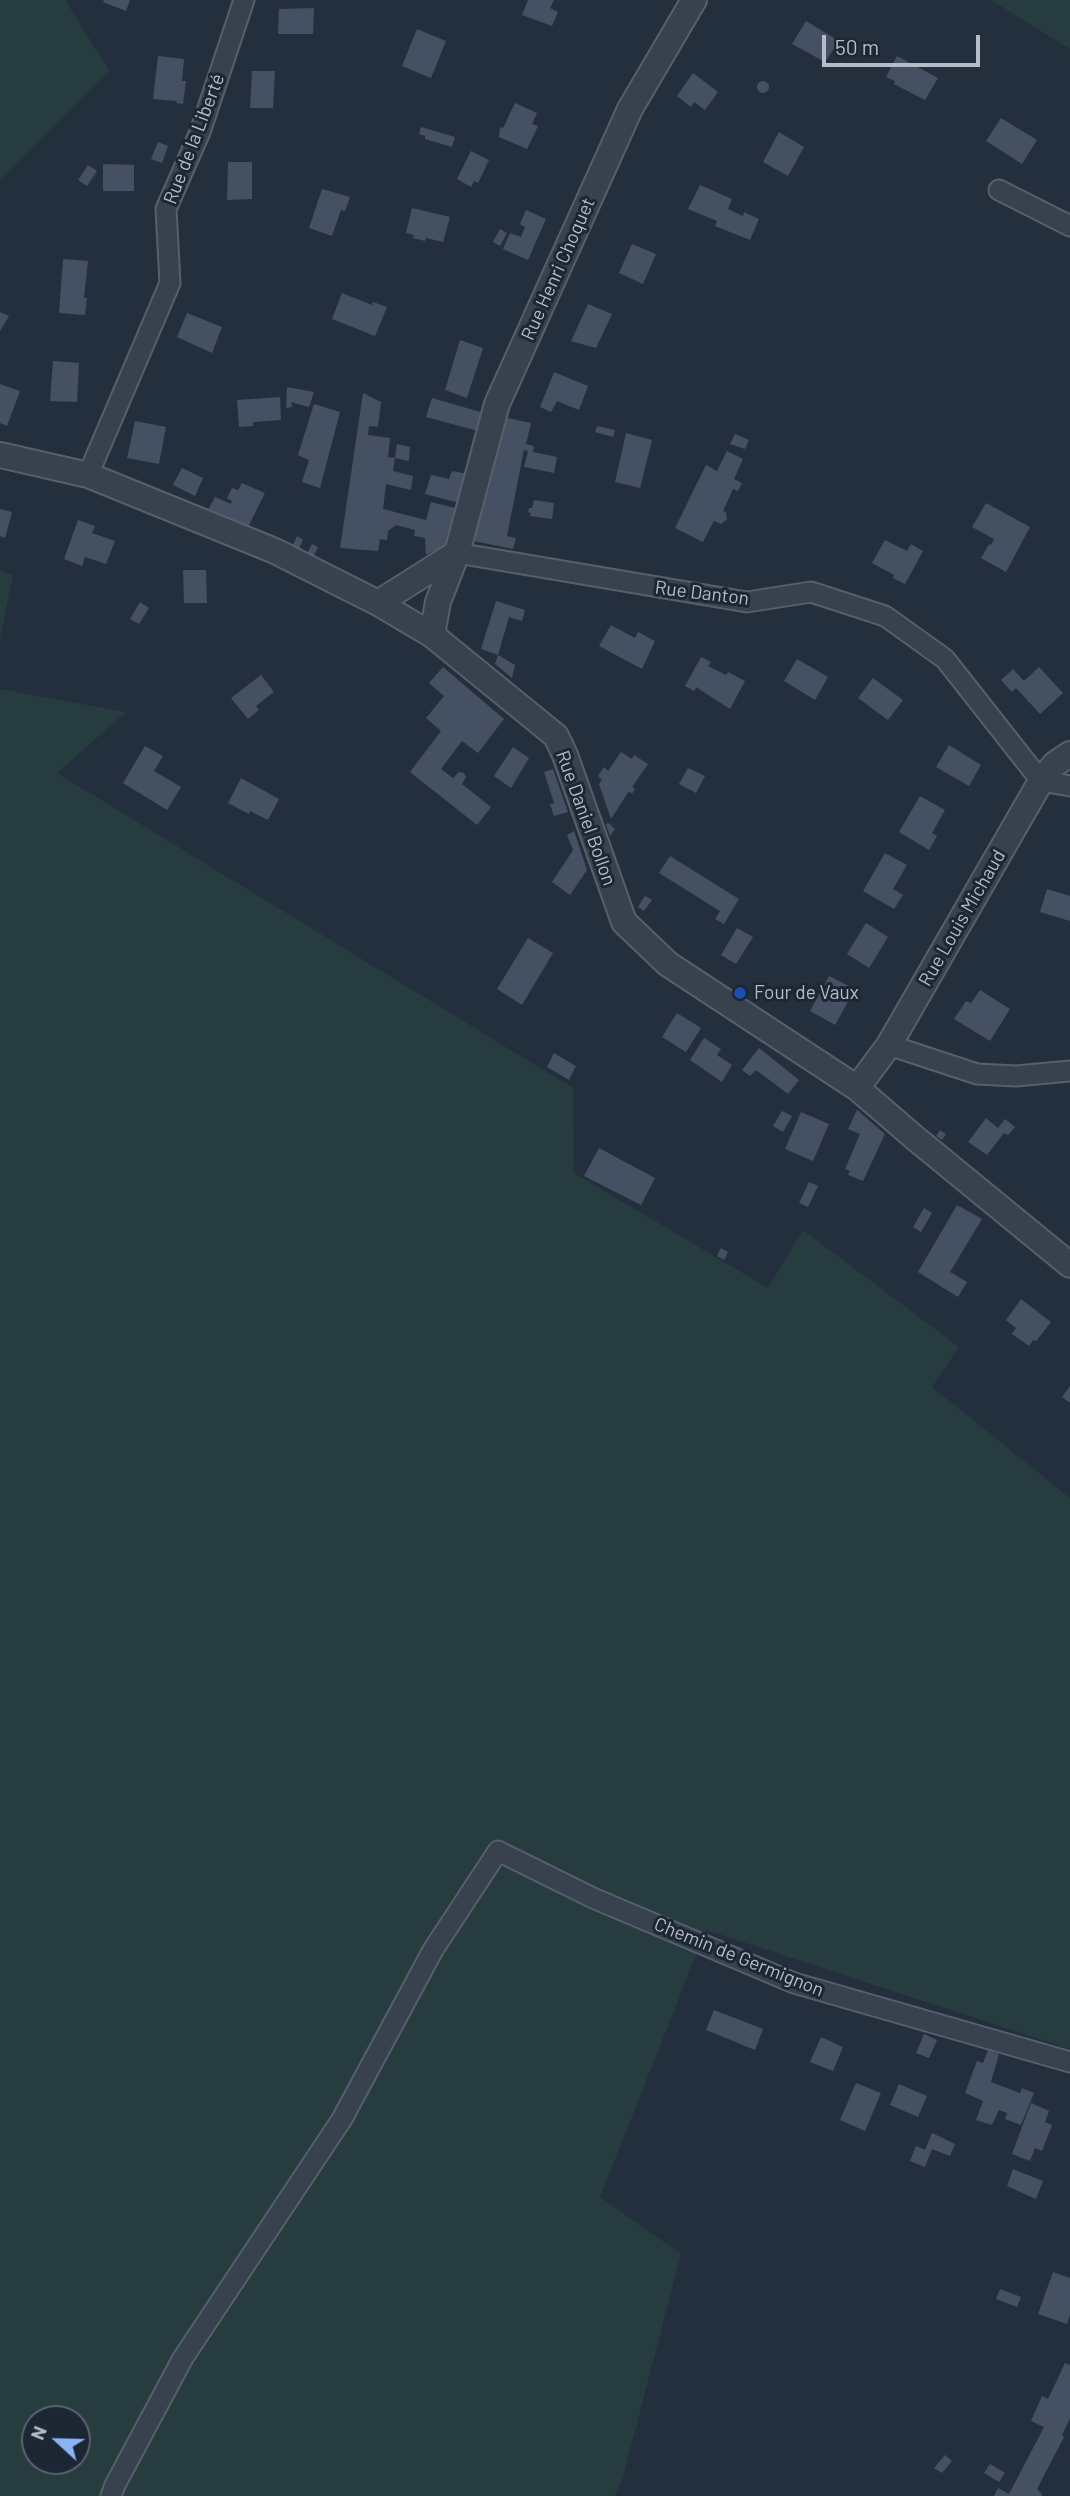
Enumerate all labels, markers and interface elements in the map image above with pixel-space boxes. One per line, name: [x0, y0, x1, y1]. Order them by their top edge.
scale bar: [825, 21, 982, 65]
text: 50 m: [835, 34, 879, 59]
street label: Rue de la Liberté: [159, 71, 229, 207]
street label: Rue Henri Choquet: [516, 194, 600, 344]
street label: Rue Danton: [654, 576, 750, 610]
street label: Rue Daniel Bollon: [551, 747, 621, 889]
street label: Rue Louis Michaud: [914, 846, 1010, 990]
place label: Four de Vaux: [754, 982, 859, 1004]
marker: Four de Vaux: [732, 985, 748, 1001]
street label: Chemin de Germignon: [651, 1913, 827, 2001]
north arrow: [21, 2405, 91, 2475]
text: N: [25, 2423, 51, 2443]

